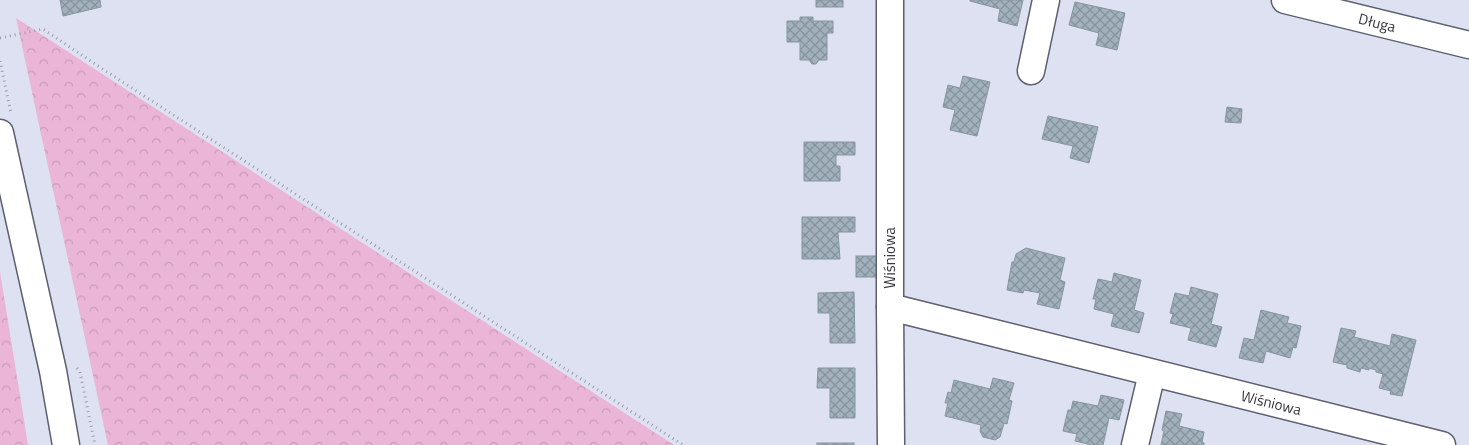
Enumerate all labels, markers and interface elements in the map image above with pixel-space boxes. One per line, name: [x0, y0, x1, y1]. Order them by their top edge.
street label: Długa: [1356, 7, 1399, 38]
street label: Wiśniowa: [878, 227, 901, 289]
street label: Wiśniowa: [1238, 384, 1304, 421]

